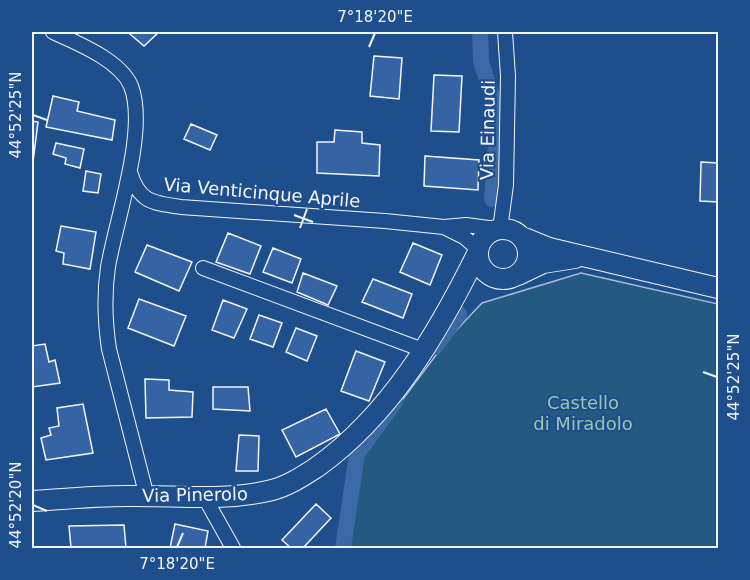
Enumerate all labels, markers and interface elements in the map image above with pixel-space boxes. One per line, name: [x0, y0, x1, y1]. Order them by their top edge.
text: 7°18'20"E: [337, 8, 413, 26]
text: 44°52'25"N: [7, 71, 25, 159]
street label: Via Einaudi: [476, 80, 499, 180]
street label: Via Venticinque Aprile: [163, 173, 361, 212]
text: 44°52'25"N: [725, 333, 743, 421]
park label: Castello di Miradolo: [533, 392, 633, 434]
text: 44°52'20"N: [7, 461, 25, 549]
street label: Via Pinerolo: [142, 483, 248, 506]
text: 7°18'20"E: [139, 555, 215, 573]

